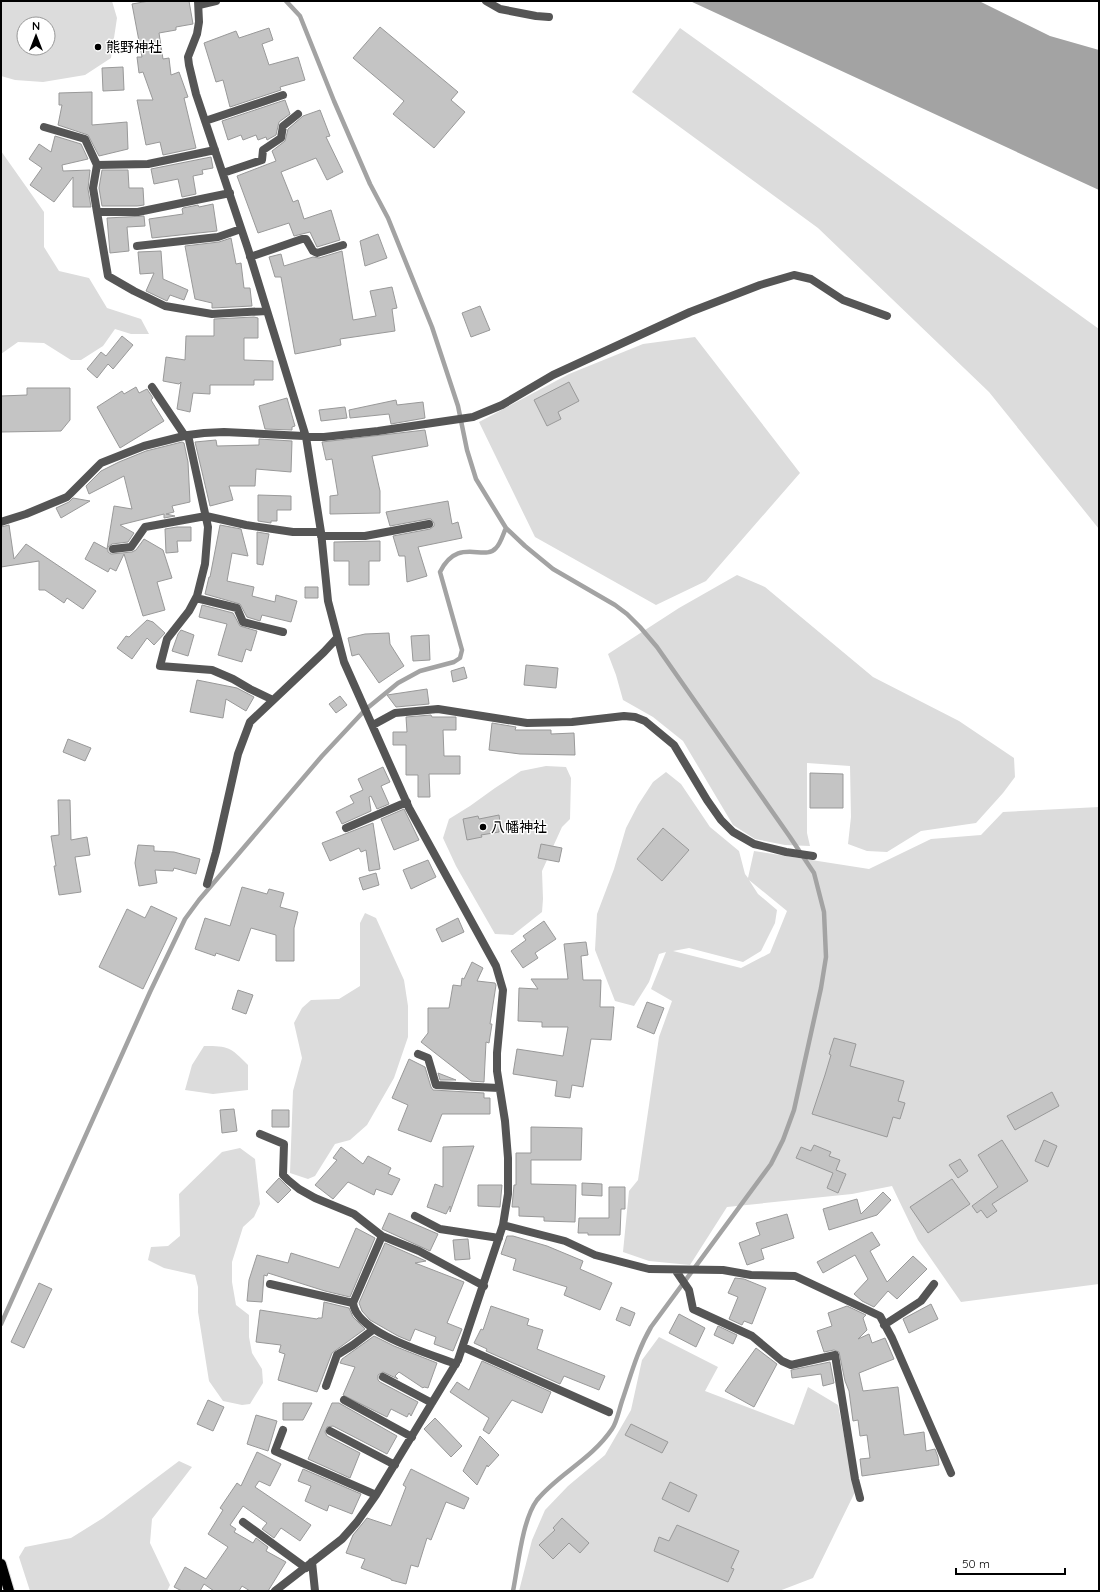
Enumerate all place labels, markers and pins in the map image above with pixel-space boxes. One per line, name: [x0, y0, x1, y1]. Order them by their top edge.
place label: 熊野神社: [106, 38, 162, 56]
marker: 熊野神社: [93, 42, 103, 52]
place label: 八幡神社: [491, 818, 547, 836]
marker: 八幡神社: [478, 822, 488, 832]

